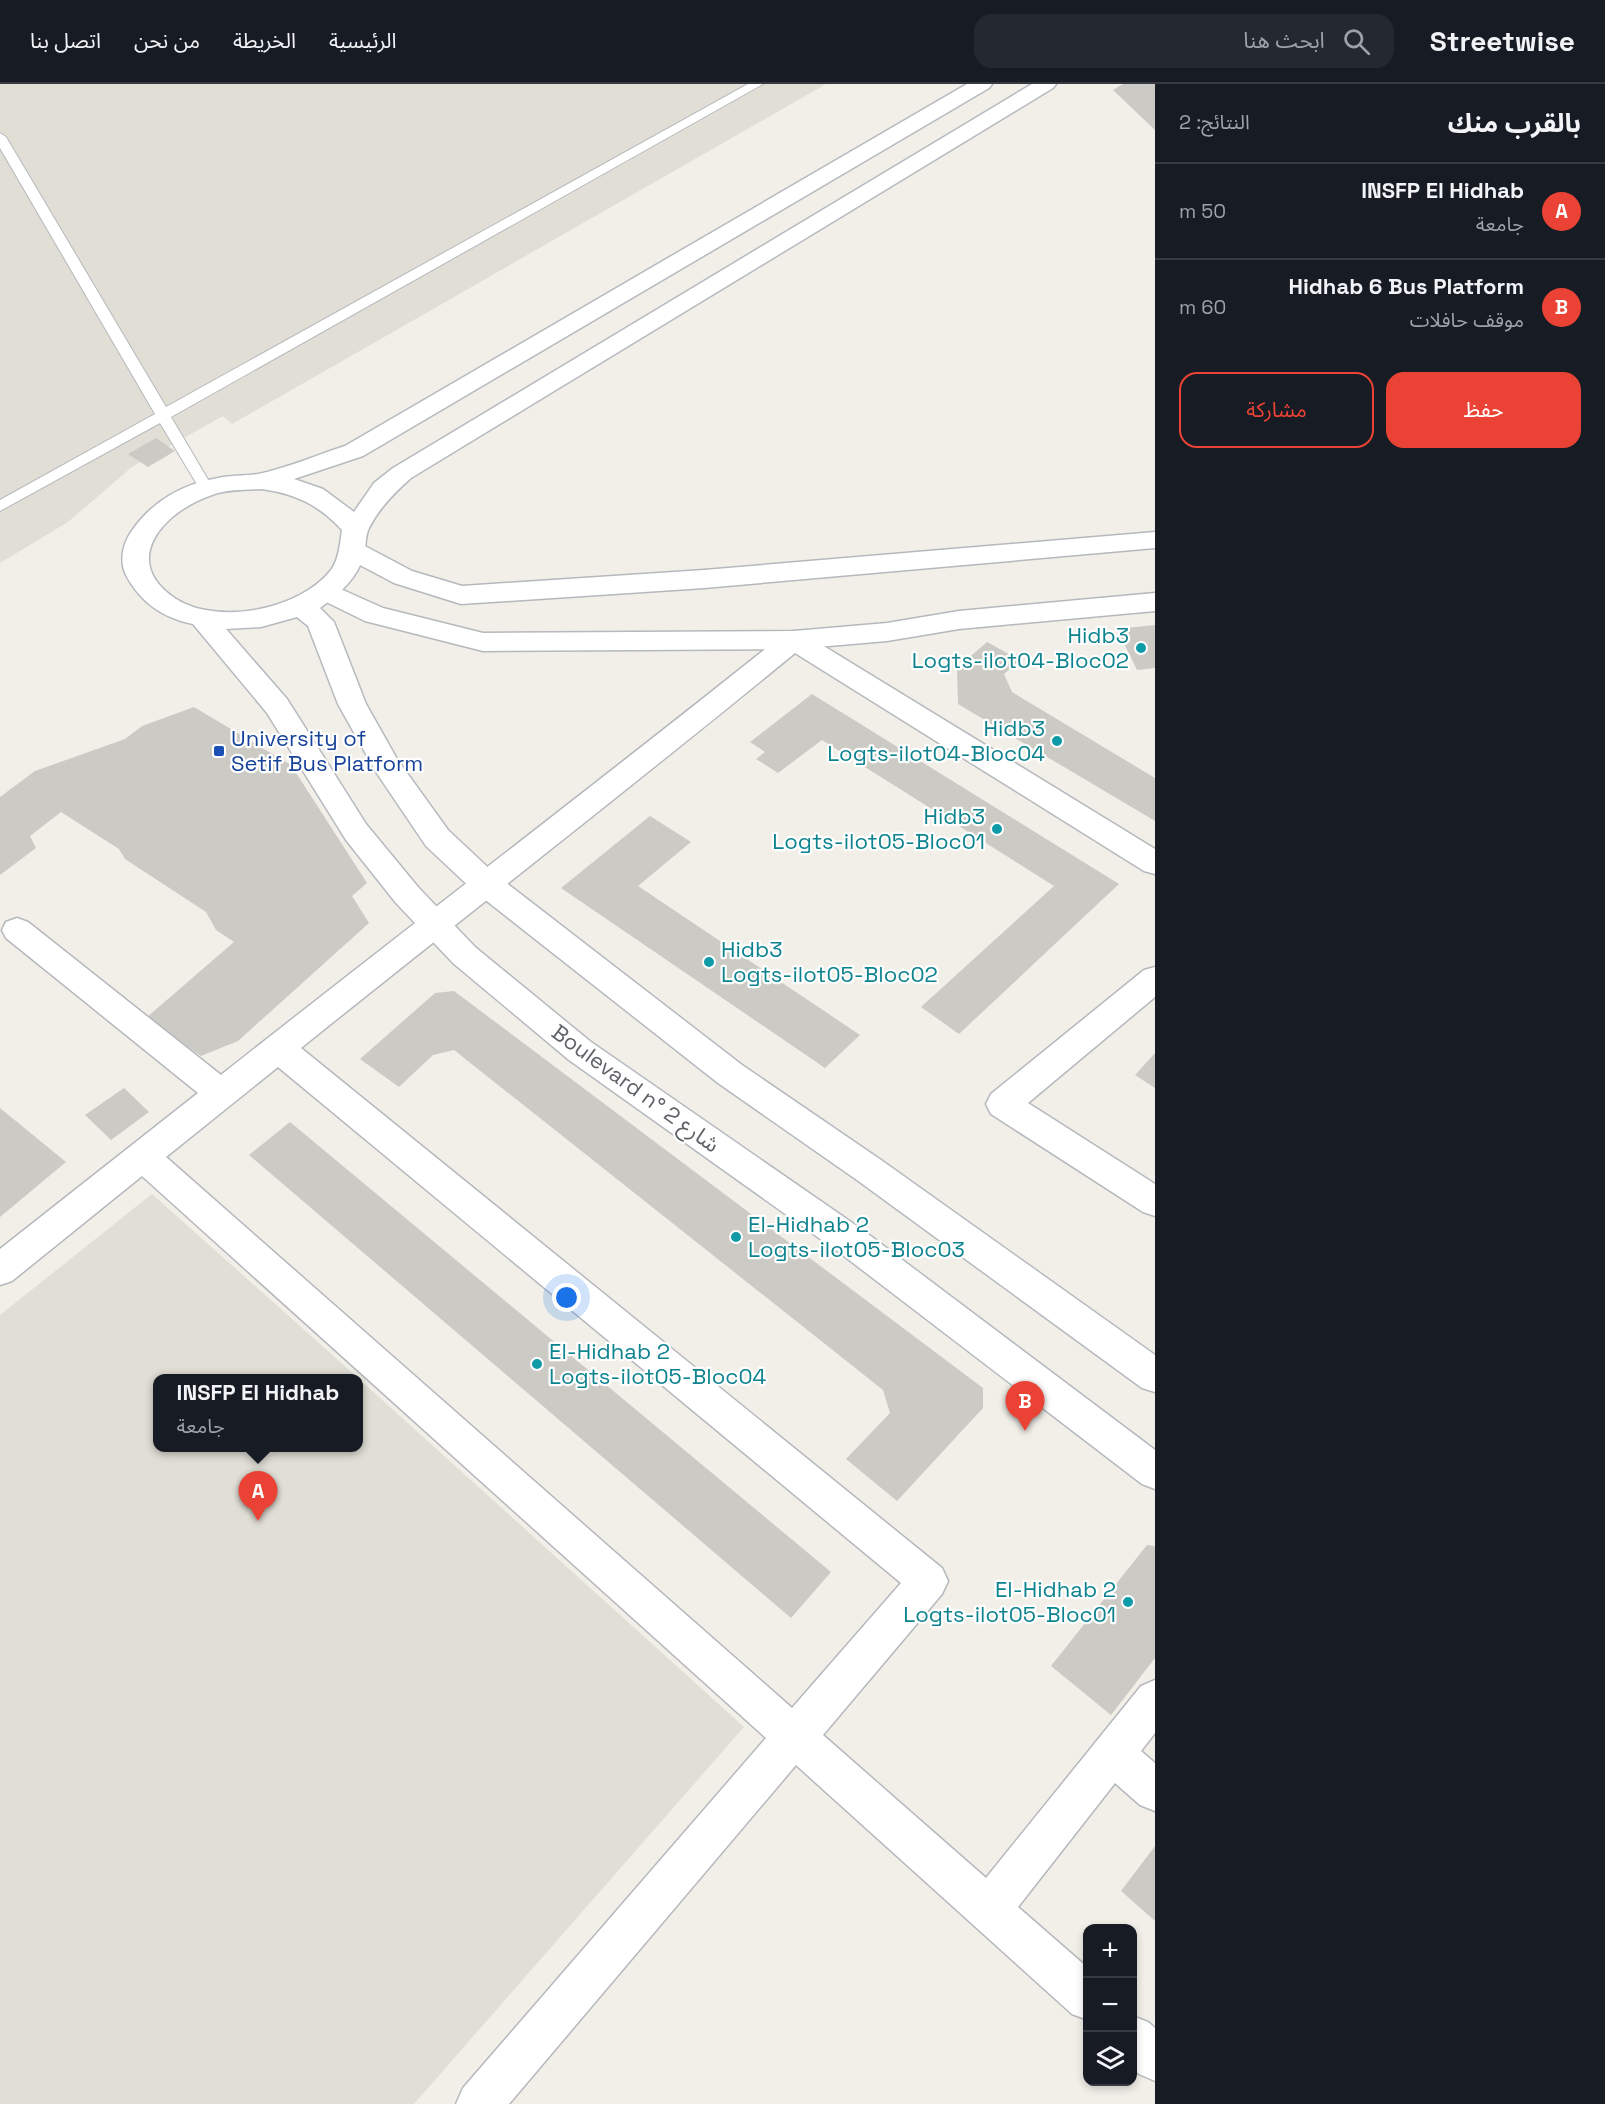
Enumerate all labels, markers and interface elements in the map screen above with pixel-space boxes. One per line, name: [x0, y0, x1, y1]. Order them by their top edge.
search box: [974, 14, 1394, 68]
text: Streetwise: [1430, 23, 1575, 59]
icon: search: [1340, 25, 1373, 58]
text: ابحث هنا: [1243, 26, 1325, 54]
text: اتصل بنا: [30, 27, 101, 54]
text: من نحن: [134, 27, 200, 54]
text: الخريطة: [233, 27, 296, 54]
text: الرئيسية: [329, 27, 396, 54]
text: بالقرب منك: [1448, 106, 1581, 140]
text: النتائج: 2: [1179, 109, 1250, 135]
text: INSFP El Hidhab: [1361, 176, 1524, 204]
text: 50 m: [1179, 198, 1226, 224]
text: A: [1555, 198, 1568, 224]
text: جامعة: [1476, 211, 1524, 237]
text: Hidhab 6 Bus Platform: [1289, 272, 1524, 300]
text: 60 m: [1179, 294, 1226, 320]
text: B: [1555, 294, 1568, 320]
text: موقف حافلات: [1410, 307, 1524, 333]
button: مشاركة: [1179, 372, 1374, 448]
button: حفظ: [1386, 372, 1581, 448]
place label: Hidb3 Logts-ilot04-Bloc02: [912, 621, 1129, 674]
marker: Hidb3 Logts-ilot04-Bloc02: [1134, 641, 1148, 655]
place label: Hidb3 Logts-ilot04-Bloc04: [827, 714, 1045, 767]
place label: University of Setif Bus Platform: [231, 724, 423, 777]
marker: Hidb3 Logts-ilot04-Bloc04: [1050, 734, 1064, 748]
marker: University of Setif Bus Platform: [212, 744, 226, 758]
place label: Hidb3 Logts-ilot05-Bloc01: [772, 802, 985, 855]
marker: Hidb3 Logts-ilot05-Bloc01: [990, 822, 1004, 836]
place label: Hidb3 Logts-ilot05-Bloc02: [721, 935, 938, 988]
marker: Hidb3 Logts-ilot05-Bloc02: [702, 955, 716, 969]
street label: Boulevard n° شارع 2: [545, 1018, 725, 1161]
place label: El-Hidhab 2 Logts-ilot05-Bloc03: [748, 1210, 965, 1263]
marker: El-Hidhab 2 Logts-ilot05-Bloc03: [729, 1230, 743, 1244]
your location: [552, 1283, 581, 1312]
place label: El-Hidhab 2 Logts-ilot05-Bloc04: [549, 1337, 767, 1390]
marker: El-Hidhab 2 Logts-ilot05-Bloc04: [530, 1357, 544, 1371]
popup: [153, 1374, 363, 1452]
text: INSFP El Hidhab: [177, 1378, 339, 1406]
pin: B: [1006, 1382, 1044, 1431]
text: جامعة: [177, 1413, 225, 1439]
pin: A: [238, 1472, 278, 1521]
place label: El-Hidhab 2 Logts-ilot05-Bloc01: [903, 1575, 1116, 1628]
marker: El-Hidhab 2 Logts-ilot05-Bloc01: [1121, 1595, 1135, 1609]
map controls: [1083, 1924, 1137, 2086]
button: +: [1083, 1924, 1137, 1978]
button: −: [1083, 1978, 1137, 2032]
button: layers: [1083, 2032, 1137, 2086]

